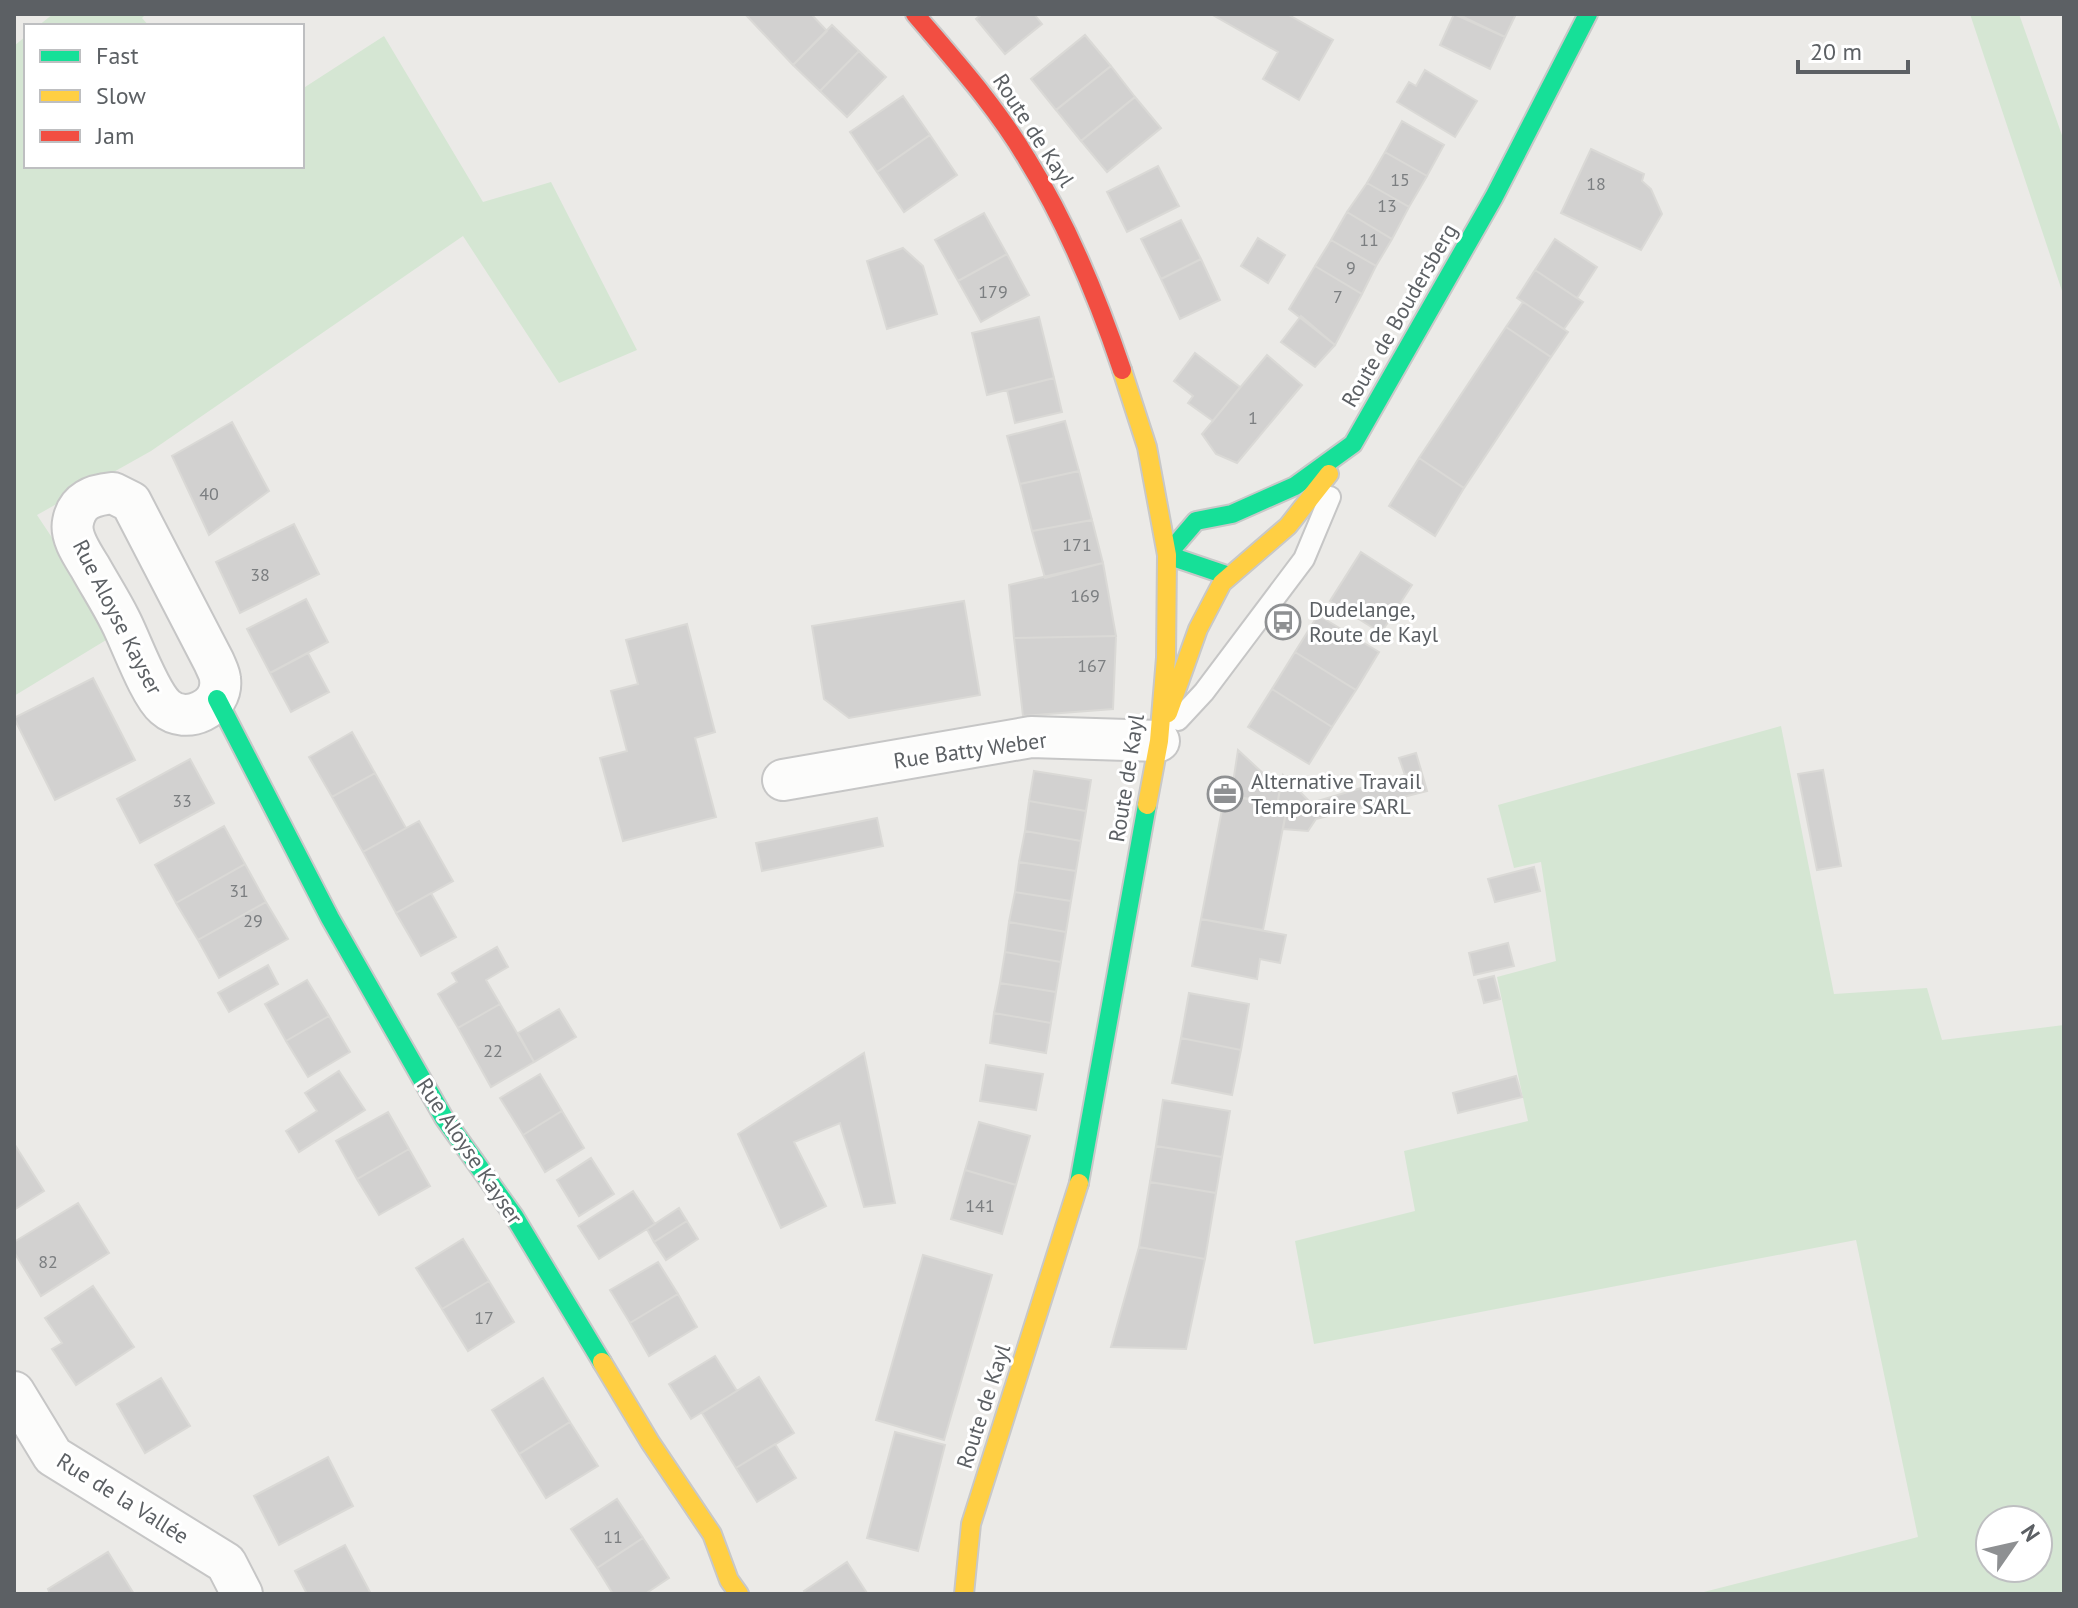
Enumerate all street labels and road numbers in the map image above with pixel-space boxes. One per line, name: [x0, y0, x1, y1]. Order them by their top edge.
street label: Route de Kayl: [987, 68, 1081, 192]
street label: Route de Boudersberg: [1335, 218, 1463, 412]
street label: Rue Aloyse Kayser: [67, 535, 169, 700]
street label: Route de Kayl: [1102, 711, 1150, 844]
street label: Rue Batty Weber: [892, 725, 1049, 775]
street label: Rue Aloyse Kayser: [411, 1073, 530, 1230]
street label: Route de Kayl: [950, 1340, 1016, 1472]
street label: Rue de la Vallée: [52, 1446, 194, 1550]

